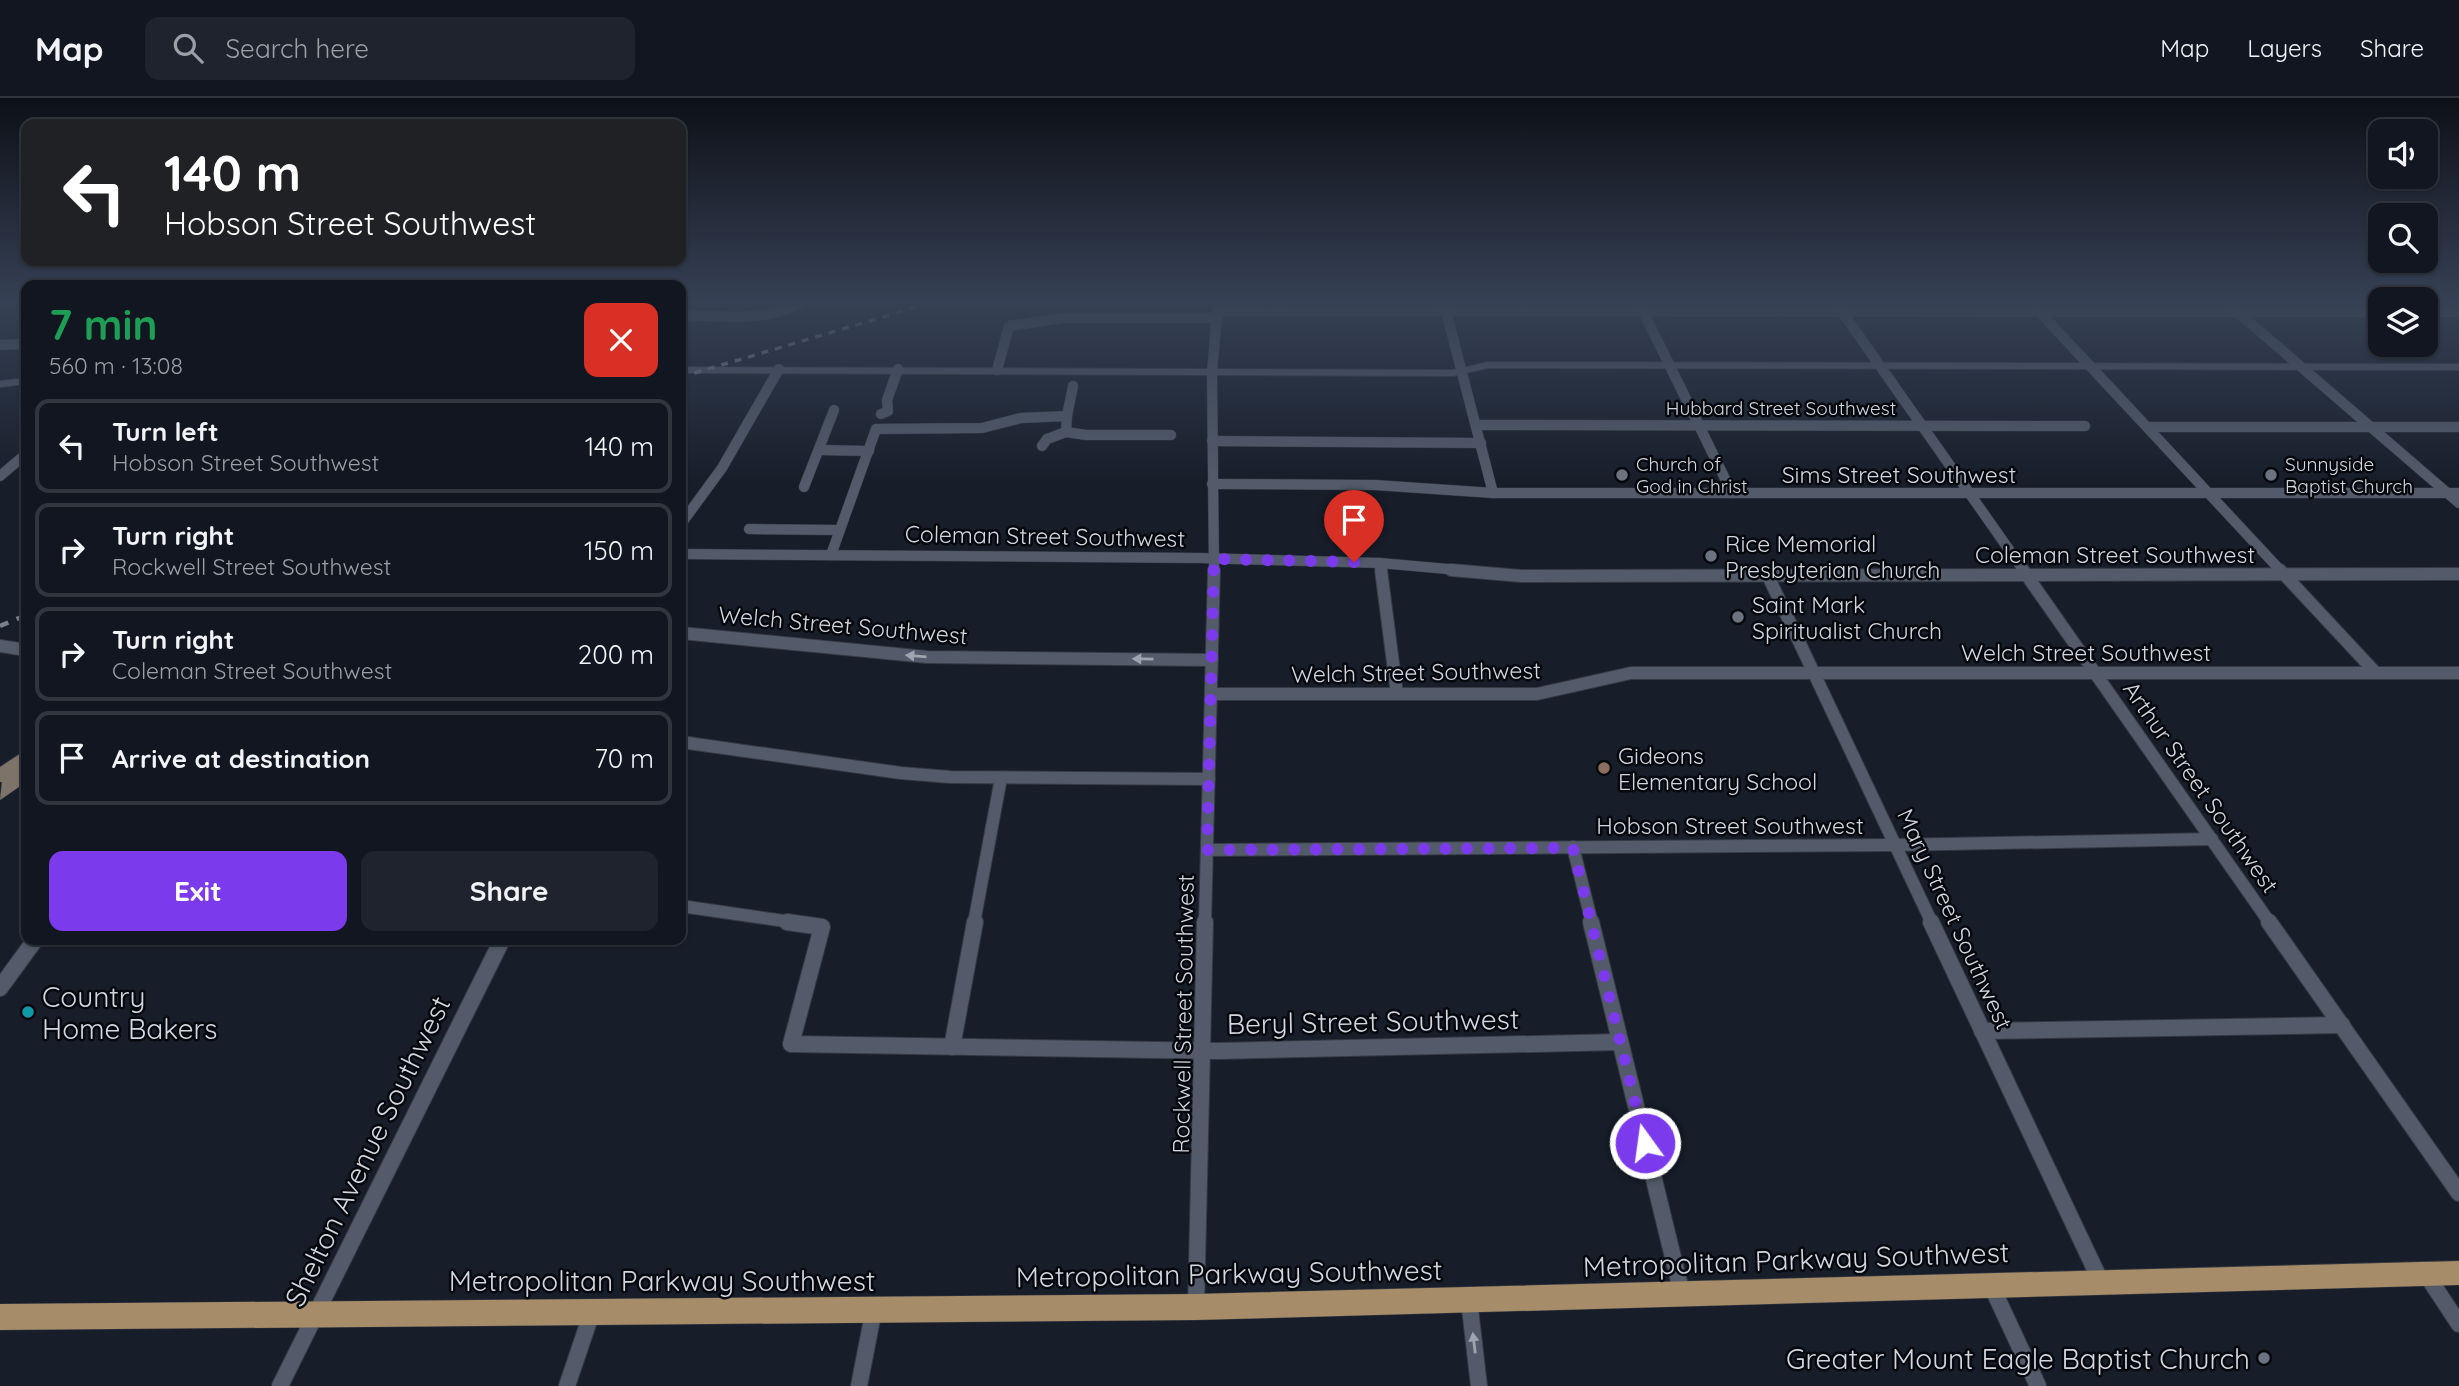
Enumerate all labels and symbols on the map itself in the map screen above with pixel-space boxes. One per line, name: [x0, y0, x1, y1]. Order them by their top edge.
street label: Hubbard Street Southwest: [1666, 396, 1896, 420]
place label: Church of God in Christ: [1636, 452, 1748, 498]
place label: Sunnyside Baptist Church: [2285, 452, 2413, 498]
street label: Sims Street Southwest: [1782, 460, 2017, 489]
marker: Church of God in Christ: [1614, 467, 1630, 483]
marker: Sunnyside Baptist Church: [2263, 467, 2279, 483]
pin: [1324, 490, 1384, 562]
street label: Coleman Street Southwest: [905, 519, 1186, 553]
place label: Rice Memorial Presbyterian Church: [1725, 529, 1940, 584]
street label: Coleman Street Southwest: [1975, 540, 2255, 569]
marker: Rice Memorial Presbyterian Church: [1703, 548, 1719, 564]
place label: Saint Mark Spiritualist Church: [1752, 590, 1942, 645]
street label: Welch Street Southwest: [717, 600, 969, 650]
marker: Saint Mark Spiritualist Church: [1730, 609, 1746, 625]
street label: Welch Street Southwest: [1961, 638, 2211, 667]
one-way arrow: [905, 650, 927, 661]
one-way arrow: [1132, 653, 1154, 665]
street label: Welch Street Southwest: [1291, 655, 1541, 689]
street label: Arthur Street Southwest: [2117, 676, 2285, 899]
place label: Gideons Elementary School: [1618, 741, 1817, 796]
marker: Gideons Elementary School: [1596, 760, 1612, 776]
street label: Mary Street Southwest: [1891, 804, 2019, 1034]
street label: Hobson Street Southwest: [1596, 811, 1864, 840]
street label: Rockwell Street Southwest: [1166, 874, 1200, 1154]
place label: Country Home Bakers: [42, 979, 217, 1046]
street label: Shelton Avenue Southwest: [277, 990, 457, 1312]
street label: Beryl Street Southwest: [1226, 1001, 1520, 1041]
marker: Country Home Bakers: [20, 1004, 36, 1020]
position arrow: [1608, 1106, 1682, 1180]
street label: Metropolitan Parkway Southwest: [1582, 1234, 2010, 1284]
street label: Metropolitan Parkway Southwest: [1015, 1252, 1443, 1294]
street label: Metropolitan Parkway Southwest: [449, 1263, 875, 1298]
one-way arrow: [1468, 1332, 1479, 1354]
place label: Greater Mount Eagle Baptist Church: [1786, 1341, 2250, 1376]
marker: Greater Mount Eagle Baptist Church: [2256, 1350, 2272, 1366]

